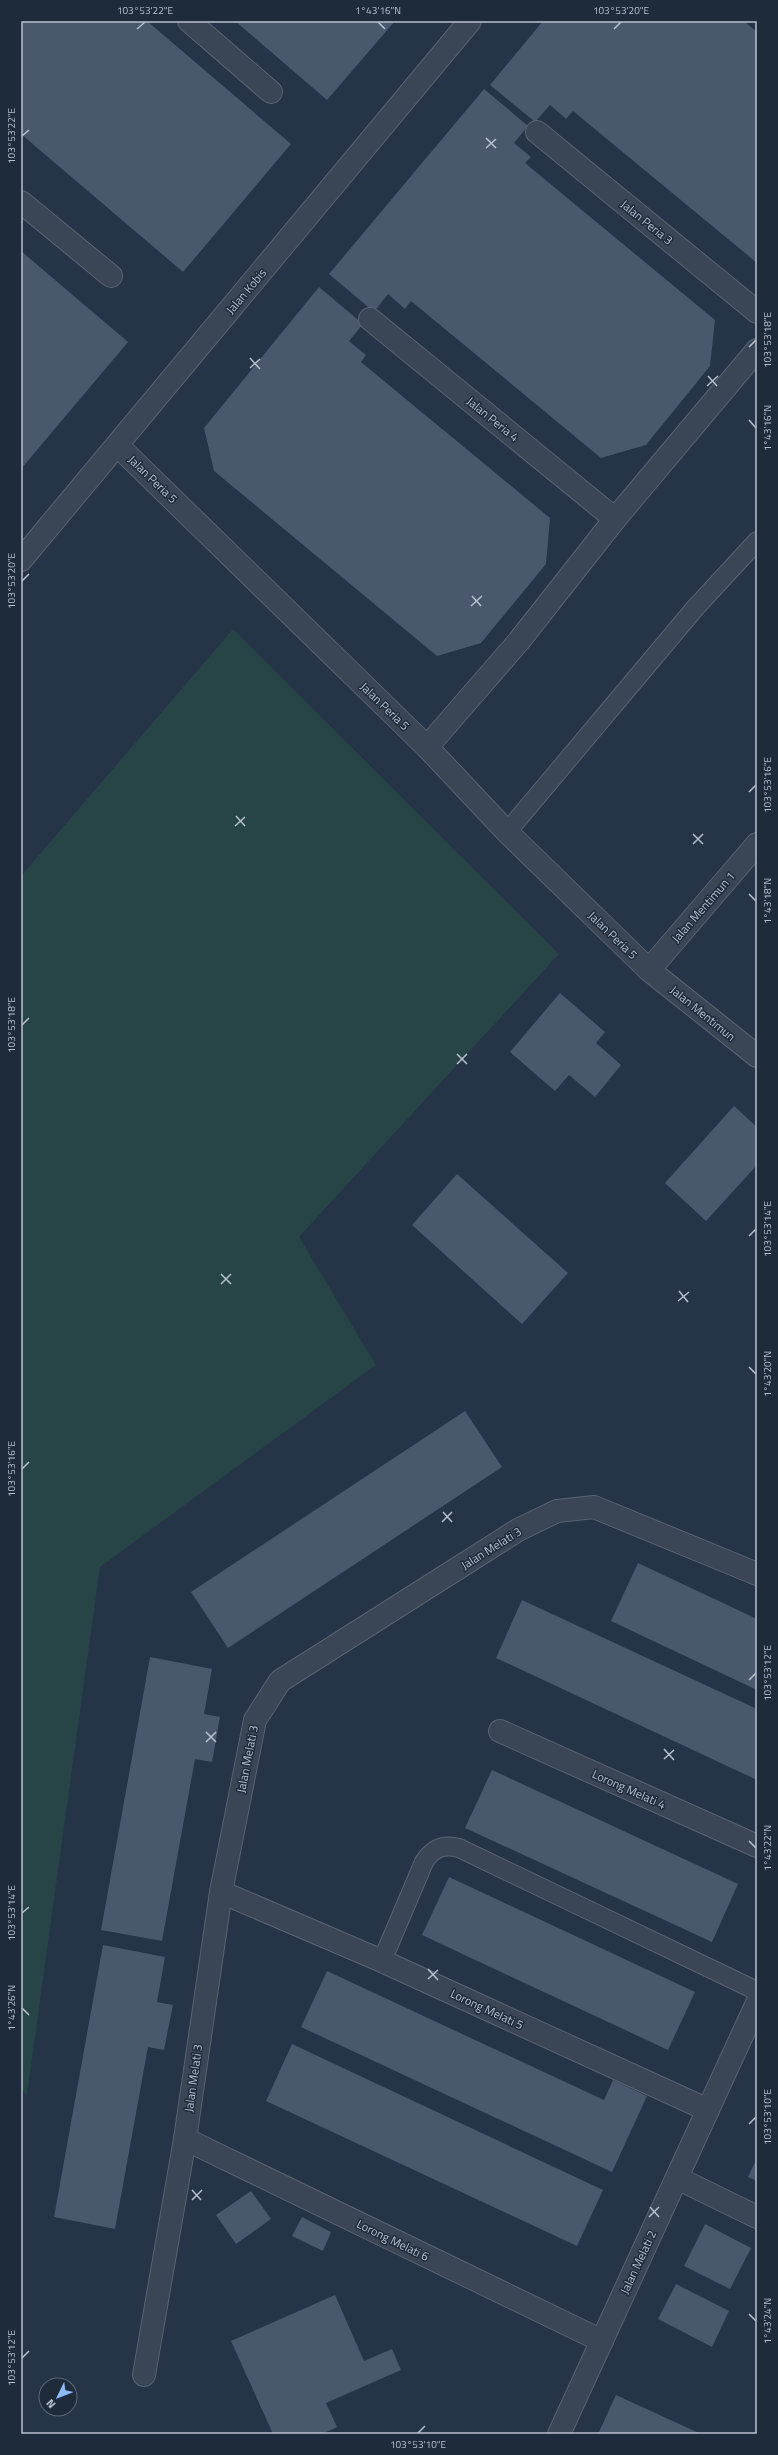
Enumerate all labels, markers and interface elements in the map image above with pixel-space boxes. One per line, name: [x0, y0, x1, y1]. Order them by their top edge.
text: 103°53'22"E: [117, 3, 174, 18]
text: 1°43'16"N: [355, 3, 401, 18]
text: 103°53'20"E: [593, 3, 650, 18]
text: 103°53'22"E: [4, 107, 19, 164]
street label: Jalan Peria 3: [617, 195, 677, 249]
street label: Jalan Kobis: [221, 264, 271, 318]
text: 103°53'18"E: [760, 311, 775, 368]
street label: Jalan Peria 4: [463, 392, 524, 446]
text: 1°43'16"N: [760, 405, 775, 451]
street label: Jalan Peria 5: [124, 450, 182, 508]
text: 103°53'20"E: [4, 552, 19, 609]
street label: Jalan Peria 5: [356, 677, 414, 735]
text: 103°53'16"E: [760, 756, 775, 813]
street label: Jalan Mentimun 1: [667, 867, 739, 947]
text: 1°43'18"N: [760, 878, 775, 924]
street label: Jalan Peria 5: [584, 906, 642, 964]
street label: Jalan Mentimun: [666, 981, 740, 1045]
text: 103°53'18"E: [4, 996, 19, 1053]
text: 103°53'14"E: [760, 1200, 775, 1257]
text: 1°43'20"N: [760, 1351, 775, 1397]
text: 103°53'16"E: [4, 1440, 19, 1497]
street label: Jalan Melati 3: [457, 1522, 525, 1574]
text: 103°53'12"E: [760, 1644, 775, 1701]
street label: Jalan Melati 3: [231, 1724, 263, 1794]
street label: Lorong Melati 4: [589, 1764, 669, 1814]
text: 1°43'22"N: [760, 1825, 775, 1871]
text: 103°53'14"E: [4, 1884, 19, 1941]
street label: Lorong Melati 5: [447, 1984, 527, 2034]
text: 1°43'26"N: [4, 1985, 19, 2031]
street label: Jalan Melati 3: [179, 2043, 207, 2113]
text: 103°53'10"E: [760, 2088, 775, 2145]
street label: Lorong Melati 6: [353, 2214, 433, 2266]
street label: Jalan Melati 2: [615, 2227, 661, 2297]
text: 1°43'24"N: [760, 2298, 775, 2344]
text: 103°53'12"E: [4, 2329, 19, 2386]
north arrow: [38, 2377, 78, 2417]
text: N: [42, 2396, 59, 2412]
text: 103°53'10"E: [390, 2437, 447, 2452]

